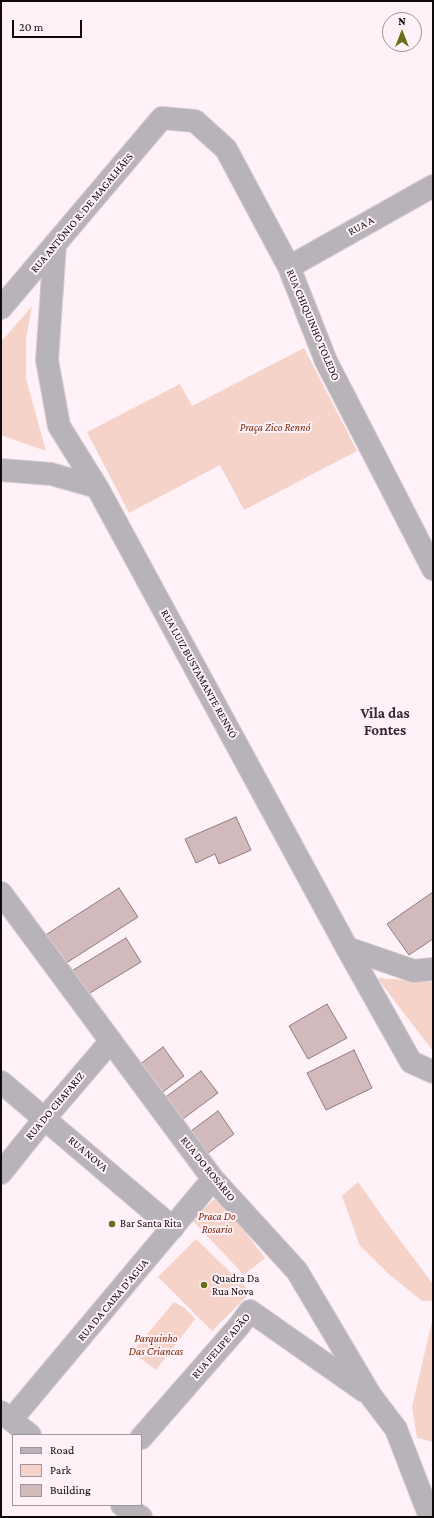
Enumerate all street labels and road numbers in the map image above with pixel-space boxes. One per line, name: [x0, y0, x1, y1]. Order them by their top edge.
street label: RUA ANTÔNIO R. DE MAGALHÃES: [28, 150, 136, 276]
street label: RUA A: [346, 214, 376, 238]
street label: RUA CHIQUINHO TOLEDO: [284, 267, 342, 383]
street label: RUA LUIZ BUSTAMANTE RENNÓ: [158, 607, 240, 741]
street label: RUA DO CHAFARIZ: [23, 1069, 87, 1143]
street label: RUA NOVA: [65, 1134, 111, 1174]
street label: RUA DO ROSÁRIO: [178, 1134, 238, 1204]
street label: RUA DA CAIXA D'AGUA: [75, 1256, 151, 1344]
street label: RUA FELIPE ADÃO: [189, 1311, 253, 1381]

